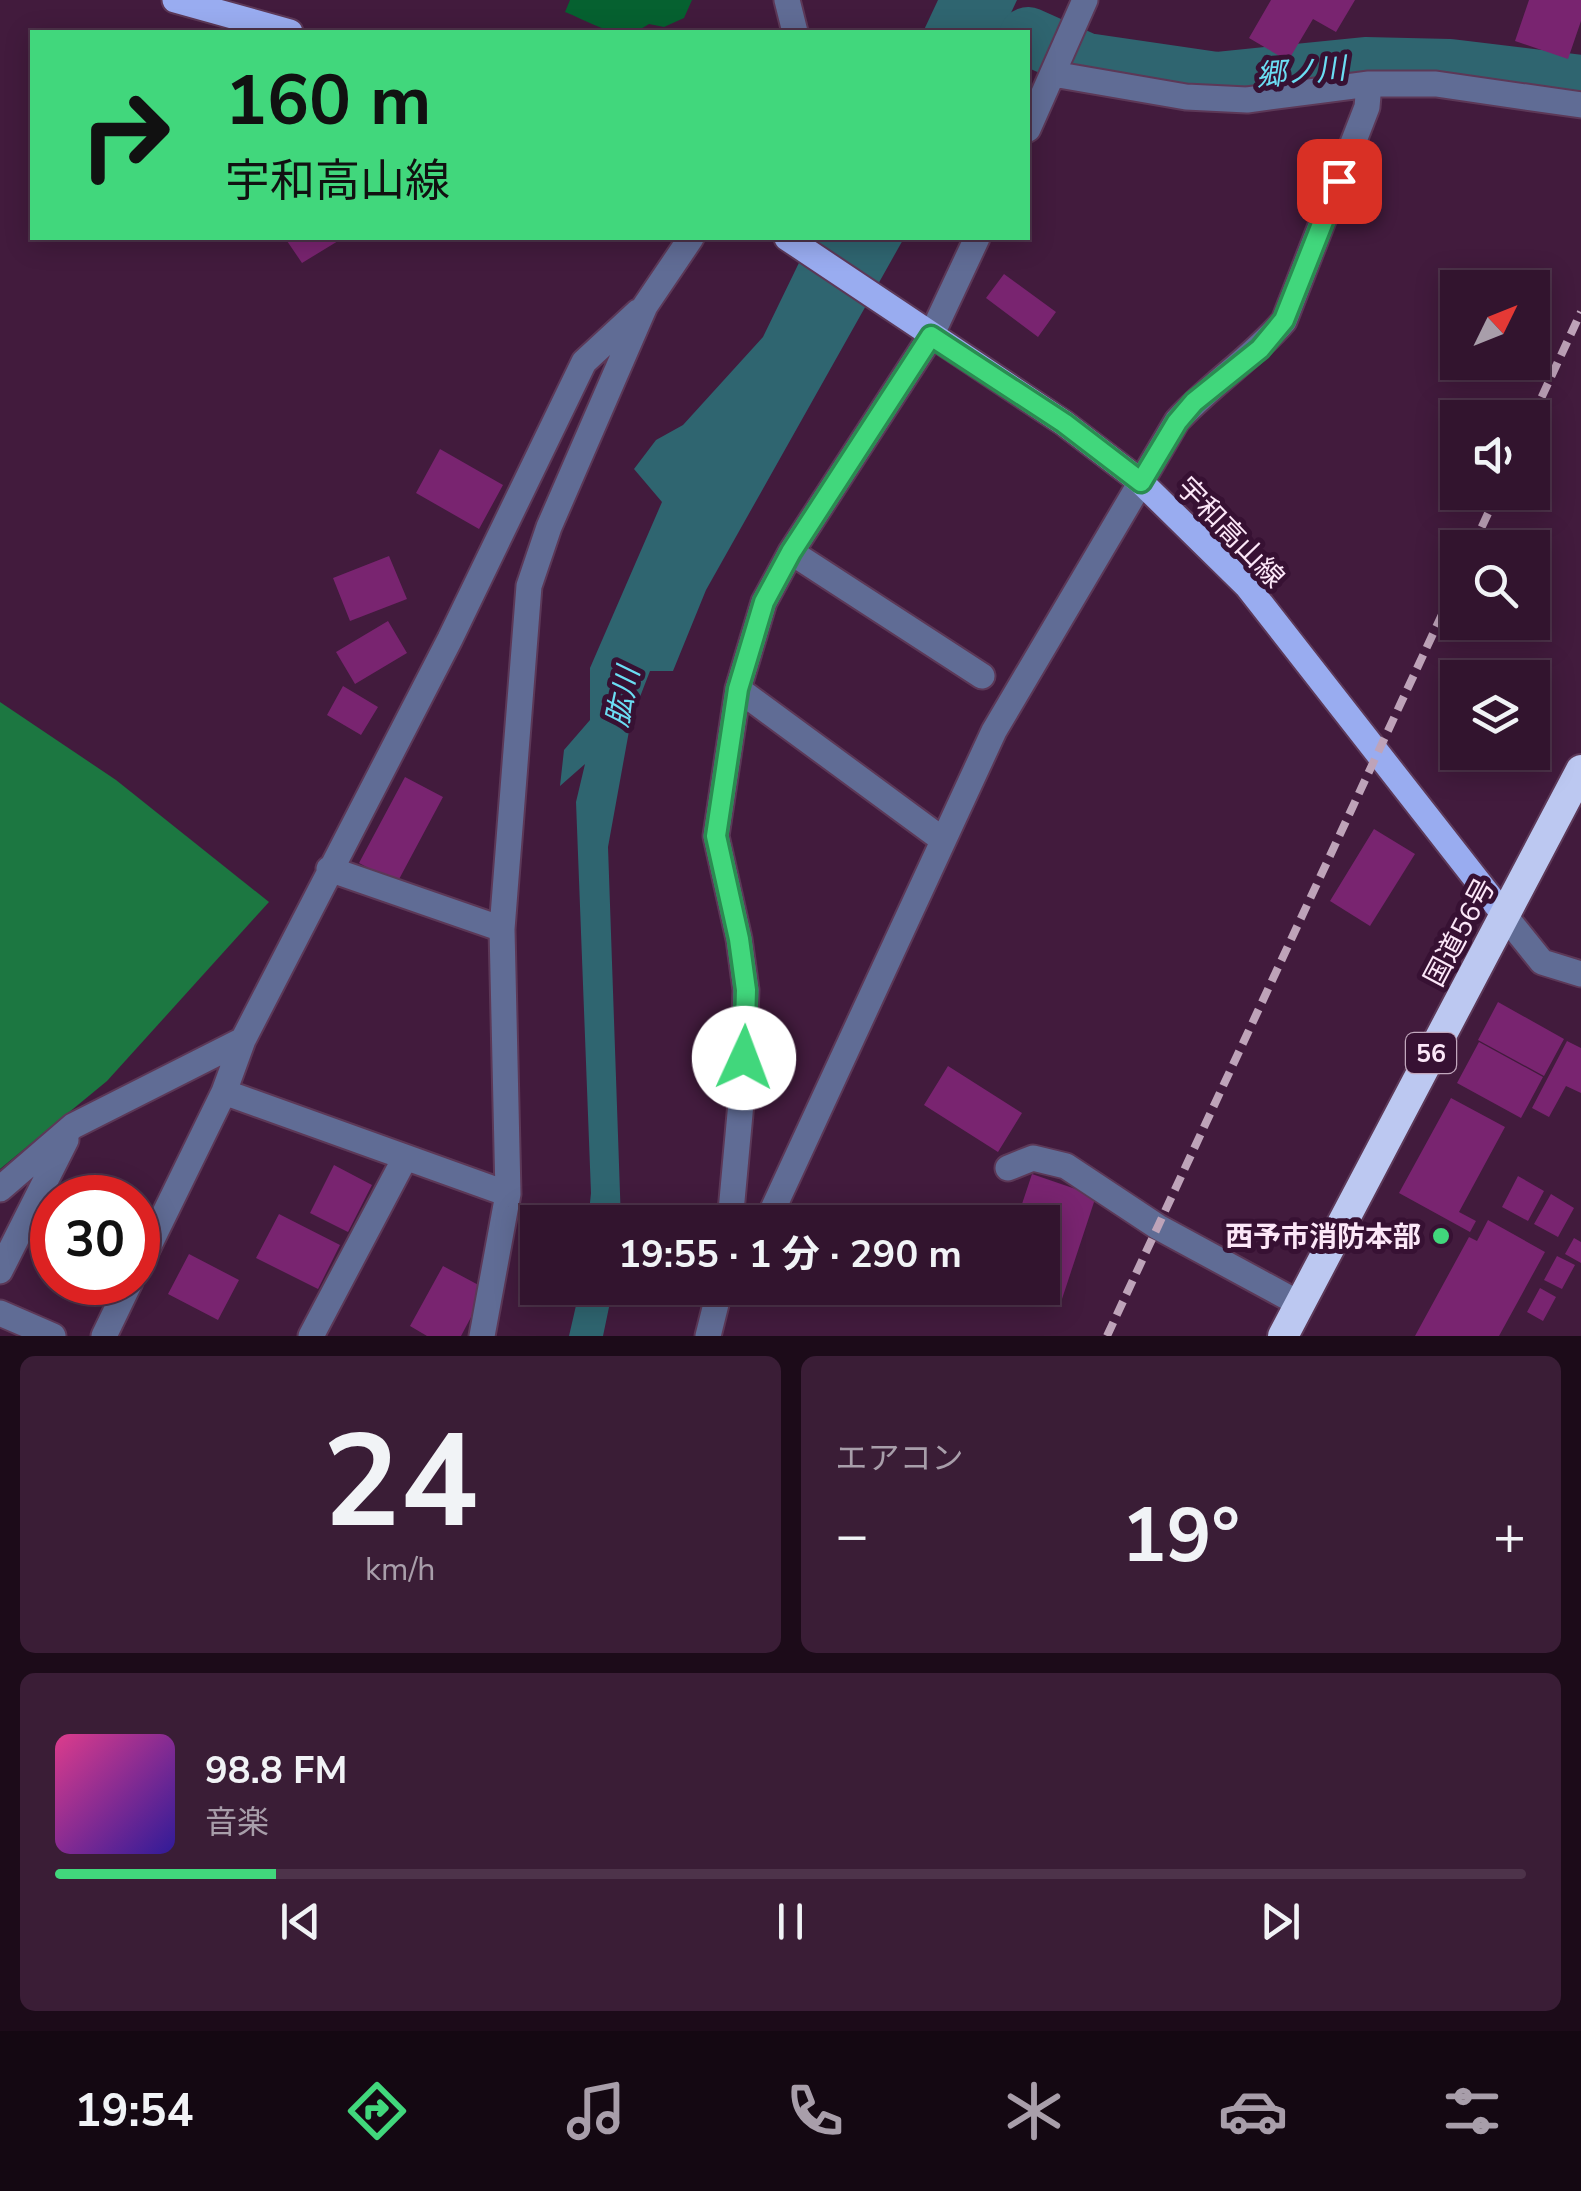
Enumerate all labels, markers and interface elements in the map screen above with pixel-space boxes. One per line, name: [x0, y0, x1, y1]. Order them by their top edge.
water label: 郷ノ川: [1254, 48, 1351, 97]
text: 160 m: [225, 53, 431, 149]
icon: right: [60, 70, 190, 200]
pin: [1297, 139, 1382, 224]
text: 宇和高山線: [225, 151, 450, 212]
icon: arrive: [1312, 154, 1367, 209]
north arrow: [1440, 270, 1550, 380]
map controls: [1440, 270, 1550, 770]
button: sound: [1440, 400, 1550, 510]
street label: 宇和高山線: [1168, 469, 1293, 596]
button: search: [1440, 530, 1550, 640]
button: layers: [1440, 660, 1550, 770]
water label: 肱川: [597, 661, 650, 731]
street label: 国道56号: [1415, 872, 1504, 993]
position arrow: [692, 1006, 796, 1110]
road number: 56: [1406, 1033, 1456, 1073]
speed limit sign: 30: [30, 1175, 160, 1305]
place label: 西予市消防本部: [1225, 1218, 1421, 1256]
marker: 西予市消防本部: [1430, 1225, 1452, 1247]
text: 19:55 · 1 分 · 290 m: [618, 1229, 962, 1280]
text: 24: [322, 1394, 478, 1571]
text: エアコン: [836, 1437, 964, 1480]
text: 19°: [1122, 1485, 1240, 1587]
text: −: [836, 1498, 869, 1573]
text: +: [1493, 1498, 1526, 1573]
text: km/h: [365, 1548, 436, 1591]
text: 98.8 FM: [205, 1745, 347, 1796]
text: 音楽: [205, 1801, 269, 1844]
icon: previous: [273, 1894, 328, 1949]
icon: pause: [763, 1894, 818, 1949]
icon: next: [1253, 1894, 1308, 1949]
icon: directions: [342, 2076, 412, 2146]
icon: music: [561, 2076, 631, 2146]
icon: phone: [780, 2076, 850, 2146]
icon: climate: [999, 2076, 1069, 2146]
icon: car: [1218, 2076, 1288, 2146]
icon: filters: [1437, 2076, 1507, 2146]
text: 19:54: [74, 2081, 194, 2142]

